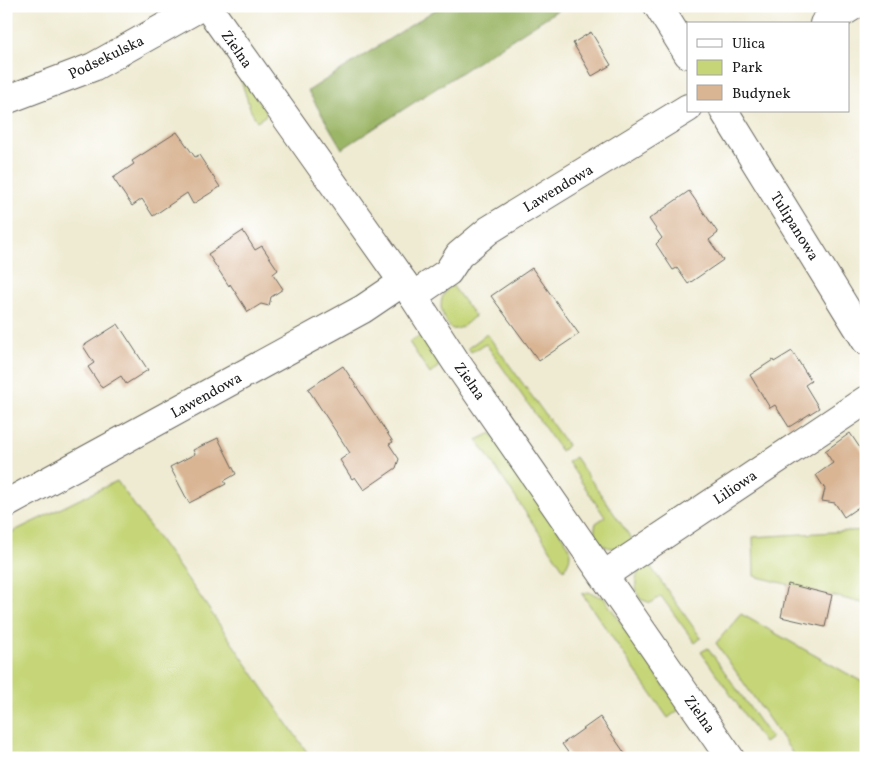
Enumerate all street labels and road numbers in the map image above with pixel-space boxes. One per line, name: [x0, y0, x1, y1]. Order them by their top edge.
street label: Zielna: [215, 27, 256, 73]
street label: Podsekulska: [65, 31, 148, 86]
street label: Lawendowa: [520, 160, 598, 218]
street label: Tulipanowa: [764, 188, 823, 265]
street label: Zielna: [448, 359, 489, 405]
street label: Lawendowa: [167, 368, 246, 424]
street label: Liliowa: [710, 466, 762, 511]
street label: Zielna: [678, 692, 719, 738]

